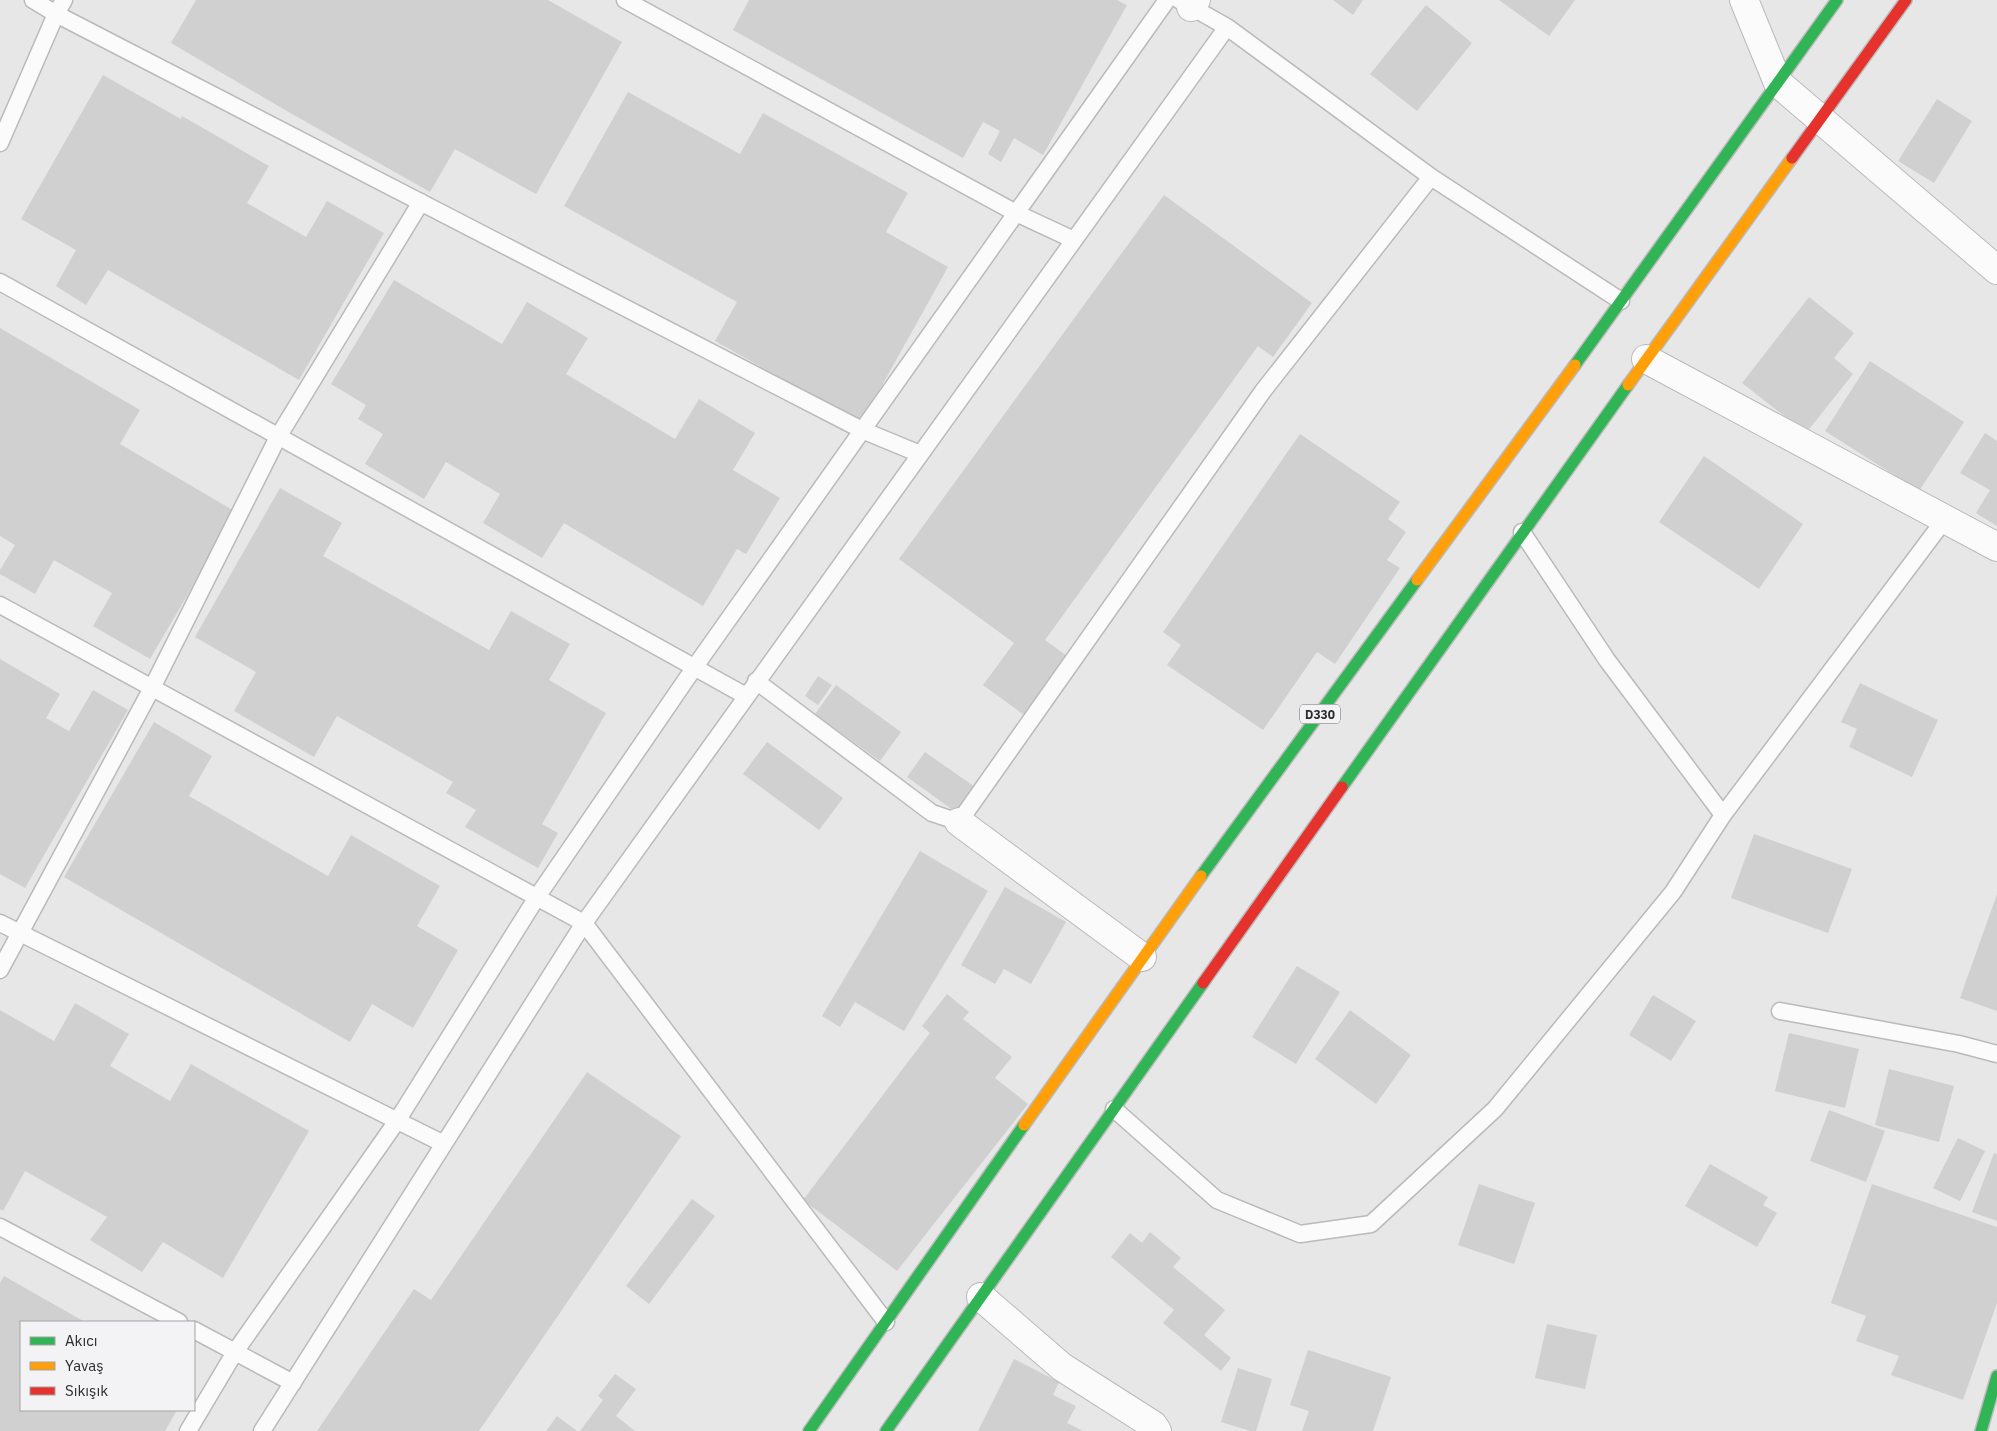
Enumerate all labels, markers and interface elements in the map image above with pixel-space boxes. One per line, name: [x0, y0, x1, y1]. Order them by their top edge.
road number: D330: [1300, 704, 1340, 724]
legend: [20, 1321, 195, 1411]
text: Akıcı: [65, 1331, 98, 1350]
text: Yavaş: [65, 1356, 104, 1375]
text: Sıkışık: [65, 1381, 108, 1400]

